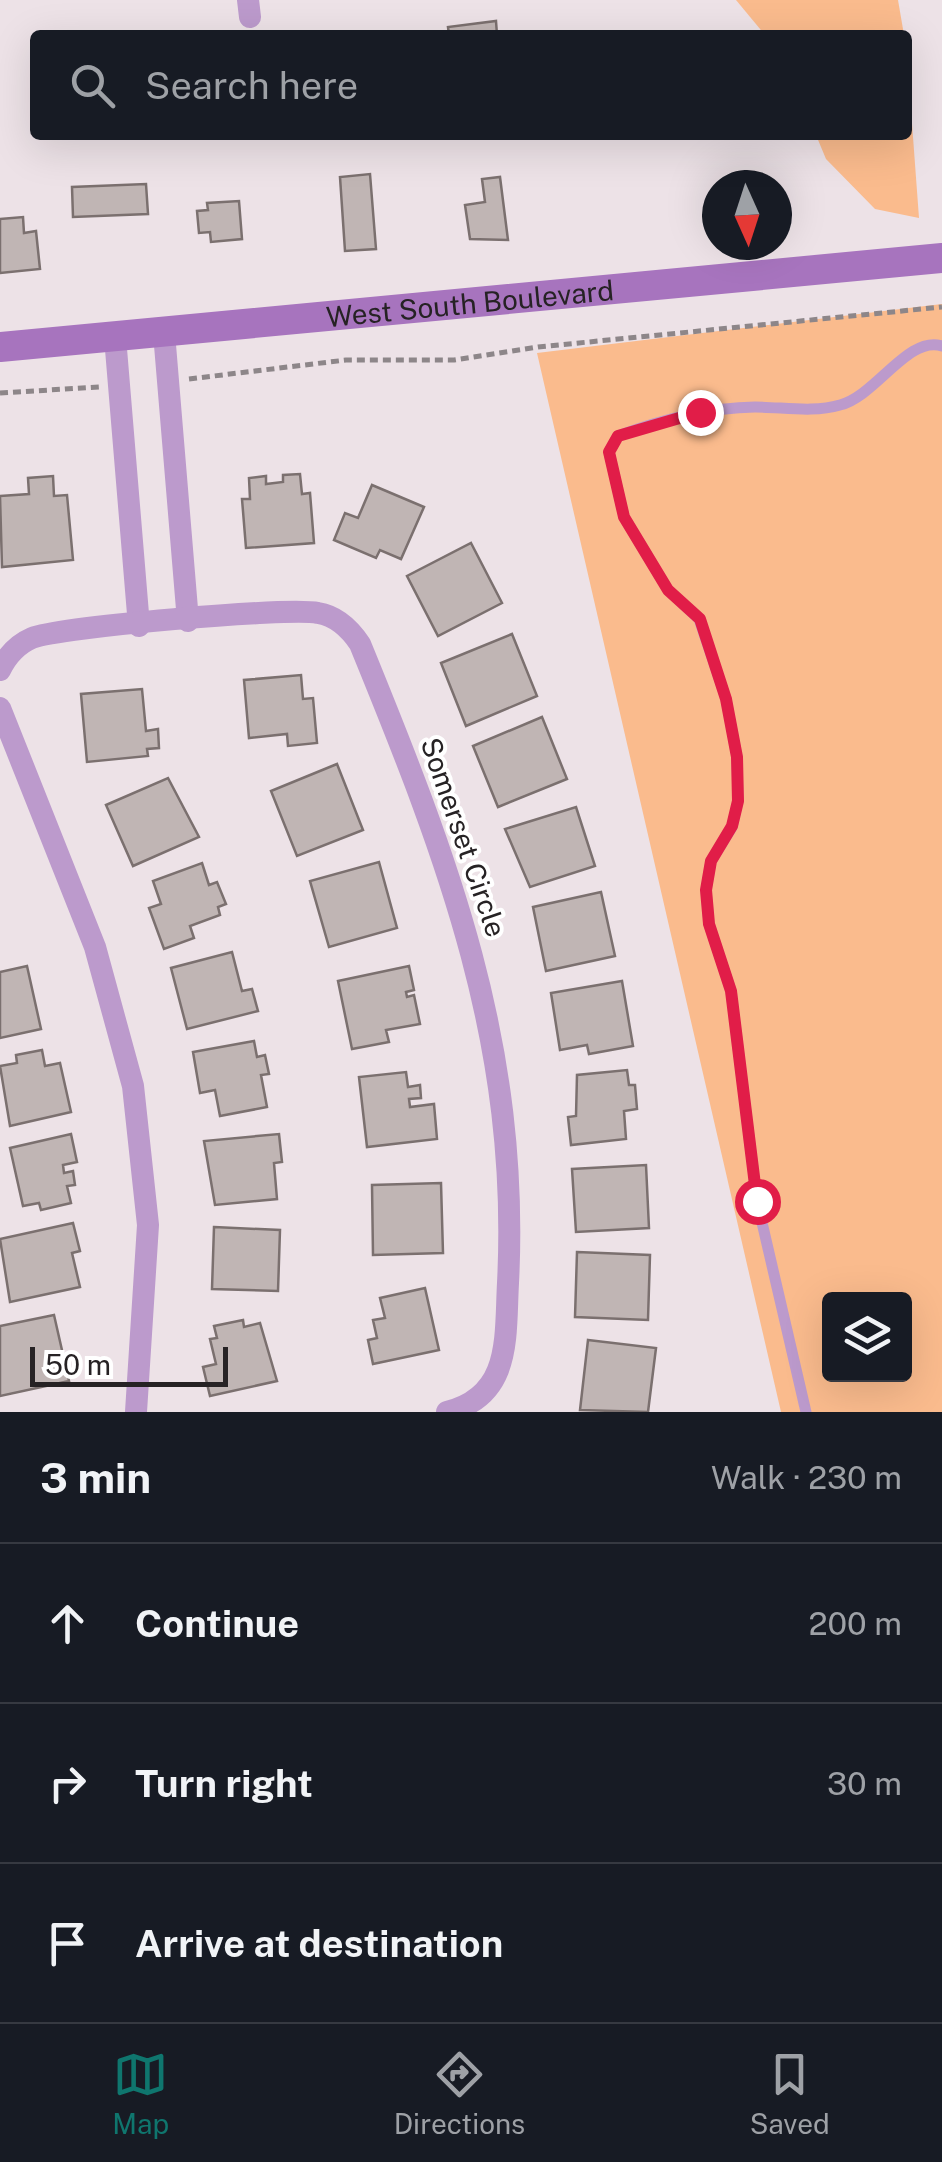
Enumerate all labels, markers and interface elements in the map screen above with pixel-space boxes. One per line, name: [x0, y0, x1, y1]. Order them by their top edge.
search box: [30, 30, 912, 140]
icon: search: [65, 58, 120, 113]
text: Search here: [145, 63, 358, 108]
north arrow: [702, 170, 792, 260]
street label: West South Boulevard: [325, 273, 615, 333]
route end: [678, 390, 724, 436]
street label: Somerset Circle: [414, 733, 514, 941]
route start: [735, 1179, 781, 1225]
map controls: [822, 1292, 912, 1382]
button: layers: [822, 1292, 912, 1382]
scale bar: [30, 1342, 228, 1386]
text: 50 m: [45, 1348, 111, 1381]
text: 3 min: [40, 1453, 151, 1502]
text: Walk · 230 m: [711, 1459, 902, 1496]
icon: ahead: [40, 1596, 95, 1651]
text: Continue: [135, 1601, 299, 1646]
text: 200 m: [809, 1605, 902, 1642]
icon: right: [40, 1756, 95, 1811]
text: Turn right: [135, 1761, 313, 1806]
text: 30 m: [827, 1765, 902, 1802]
icon: arrive: [40, 1916, 95, 1971]
text: Arrive at destination: [135, 1921, 503, 1966]
tab: Map: [112, 2047, 169, 2140]
tab: Directions: [394, 2047, 525, 2140]
tab: Saved: [750, 2047, 830, 2140]

